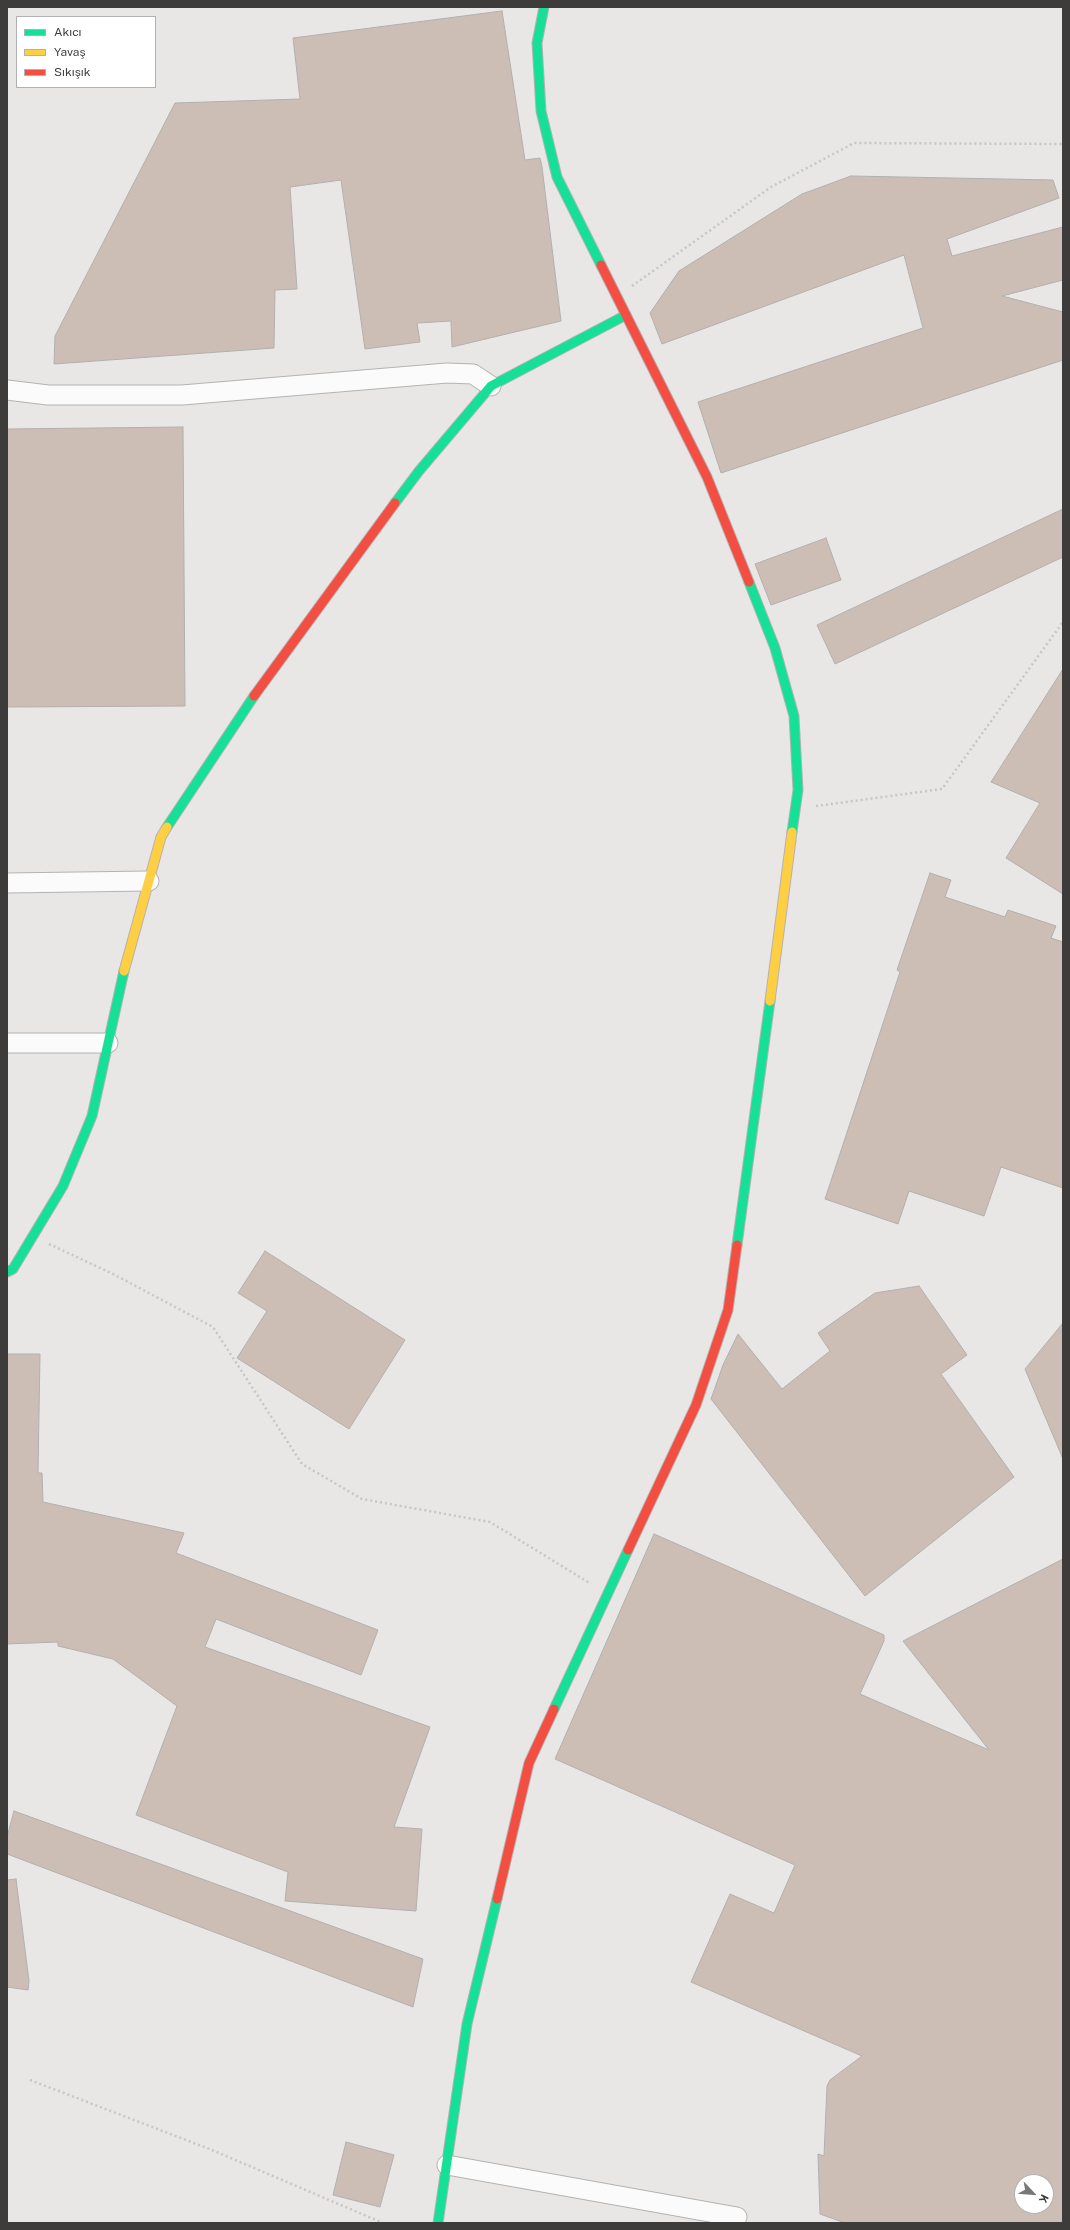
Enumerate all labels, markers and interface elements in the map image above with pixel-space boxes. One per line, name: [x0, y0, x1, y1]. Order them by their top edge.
legend: [16, 16, 156, 88]
text: Akıcı: [54, 25, 82, 39]
text: Yavaş: [54, 45, 86, 59]
text: Sıkışık: [54, 65, 90, 79]
north arrow: [1014, 2174, 1054, 2214]
text: K: [1037, 2193, 1051, 2205]

